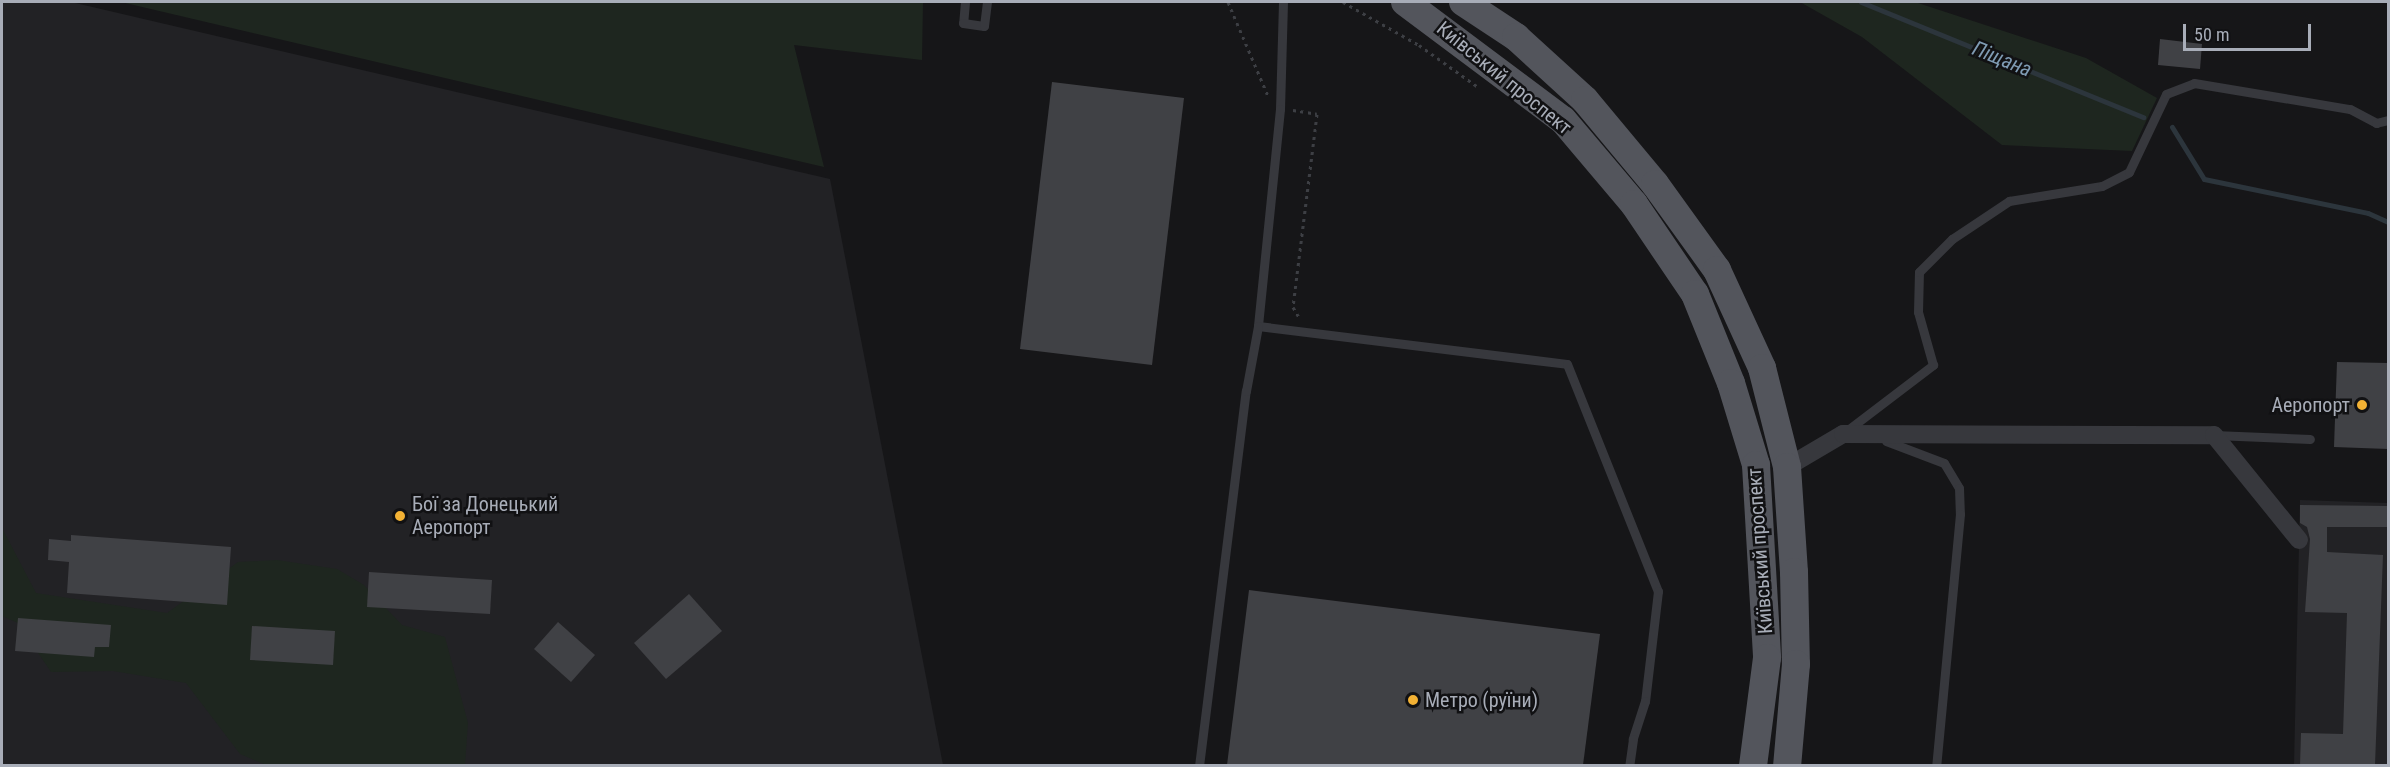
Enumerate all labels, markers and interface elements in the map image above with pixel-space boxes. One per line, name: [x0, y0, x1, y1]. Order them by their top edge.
scale bar: [2186, 12, 2314, 50]
street label: Київський проспект: [1432, 16, 1576, 140]
text: 50 m: [2194, 24, 2229, 45]
water label: Піщана: [1969, 36, 2035, 82]
place label: Аеропорт: [2271, 393, 2350, 417]
marker: Аеропорт: [2355, 398, 2369, 412]
street label: Київський проспект: [1742, 467, 1778, 635]
place label: Бої за Донецький Аеропорт: [412, 492, 558, 539]
marker: Бої за Донецький Аеропорт: [393, 509, 407, 523]
place label: Метро (руїни): [1425, 688, 1538, 712]
marker: Метро (руїни): [1406, 693, 1420, 707]

